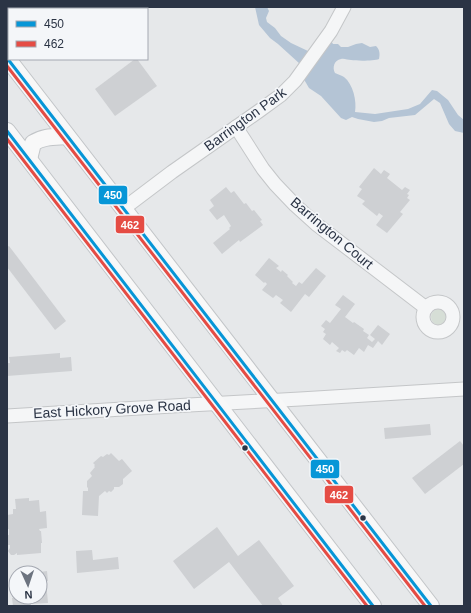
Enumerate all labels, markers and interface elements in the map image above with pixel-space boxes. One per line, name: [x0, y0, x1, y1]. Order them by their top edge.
legend: [8, 8, 148, 60]
text: 450: [44, 17, 64, 31]
text: 462: [44, 37, 64, 51]
street label: Barrington Park: [201, 83, 290, 154]
line badge: 450: [98, 185, 128, 205]
text: 450: [104, 189, 122, 201]
street label: Barrington Court: [288, 194, 377, 272]
line badge: 462: [115, 215, 145, 234]
text: 462: [121, 219, 139, 231]
street label: East Hickory Grove Road: [33, 397, 191, 421]
unlabelled marker: [240, 443, 250, 453]
line badge: 450: [310, 459, 340, 479]
text: 450: [316, 463, 334, 475]
line badge: 462: [324, 485, 354, 504]
text: 462: [330, 489, 348, 501]
unlabelled marker: [358, 513, 368, 523]
north arrow: [8, 565, 48, 605]
text: N: [24, 589, 33, 601]

